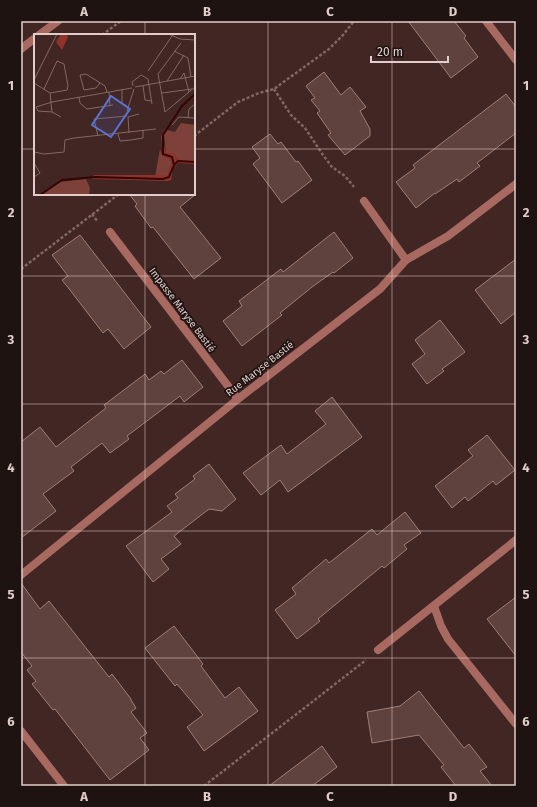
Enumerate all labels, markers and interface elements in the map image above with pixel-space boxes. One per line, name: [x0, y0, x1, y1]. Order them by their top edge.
text: A: [79, 4, 88, 19]
text: B: [203, 4, 211, 19]
text: C: [326, 4, 334, 19]
text: D: [449, 4, 458, 19]
inset map: [34, 34, 195, 195]
scale bar: [371, 38, 448, 64]
text: 20 m: [377, 45, 403, 59]
text: 1: [8, 78, 14, 93]
text: 1: [523, 78, 529, 93]
text: 2: [8, 205, 15, 220]
text: 2: [523, 205, 530, 220]
street label: Impasse Maryse Bastié: [146, 265, 218, 355]
text: 3: [7, 332, 15, 347]
text: 3: [522, 332, 530, 347]
street label: Rue Maryse Bastié: [224, 339, 296, 399]
text: 4: [7, 460, 15, 475]
text: 4: [522, 460, 530, 475]
text: 5: [8, 587, 15, 602]
text: 5: [523, 587, 530, 602]
text: 6: [7, 714, 15, 729]
text: 6: [522, 714, 530, 729]
text: A: [79, 789, 88, 804]
text: B: [203, 789, 211, 804]
text: C: [326, 789, 334, 804]
text: D: [449, 789, 458, 804]

